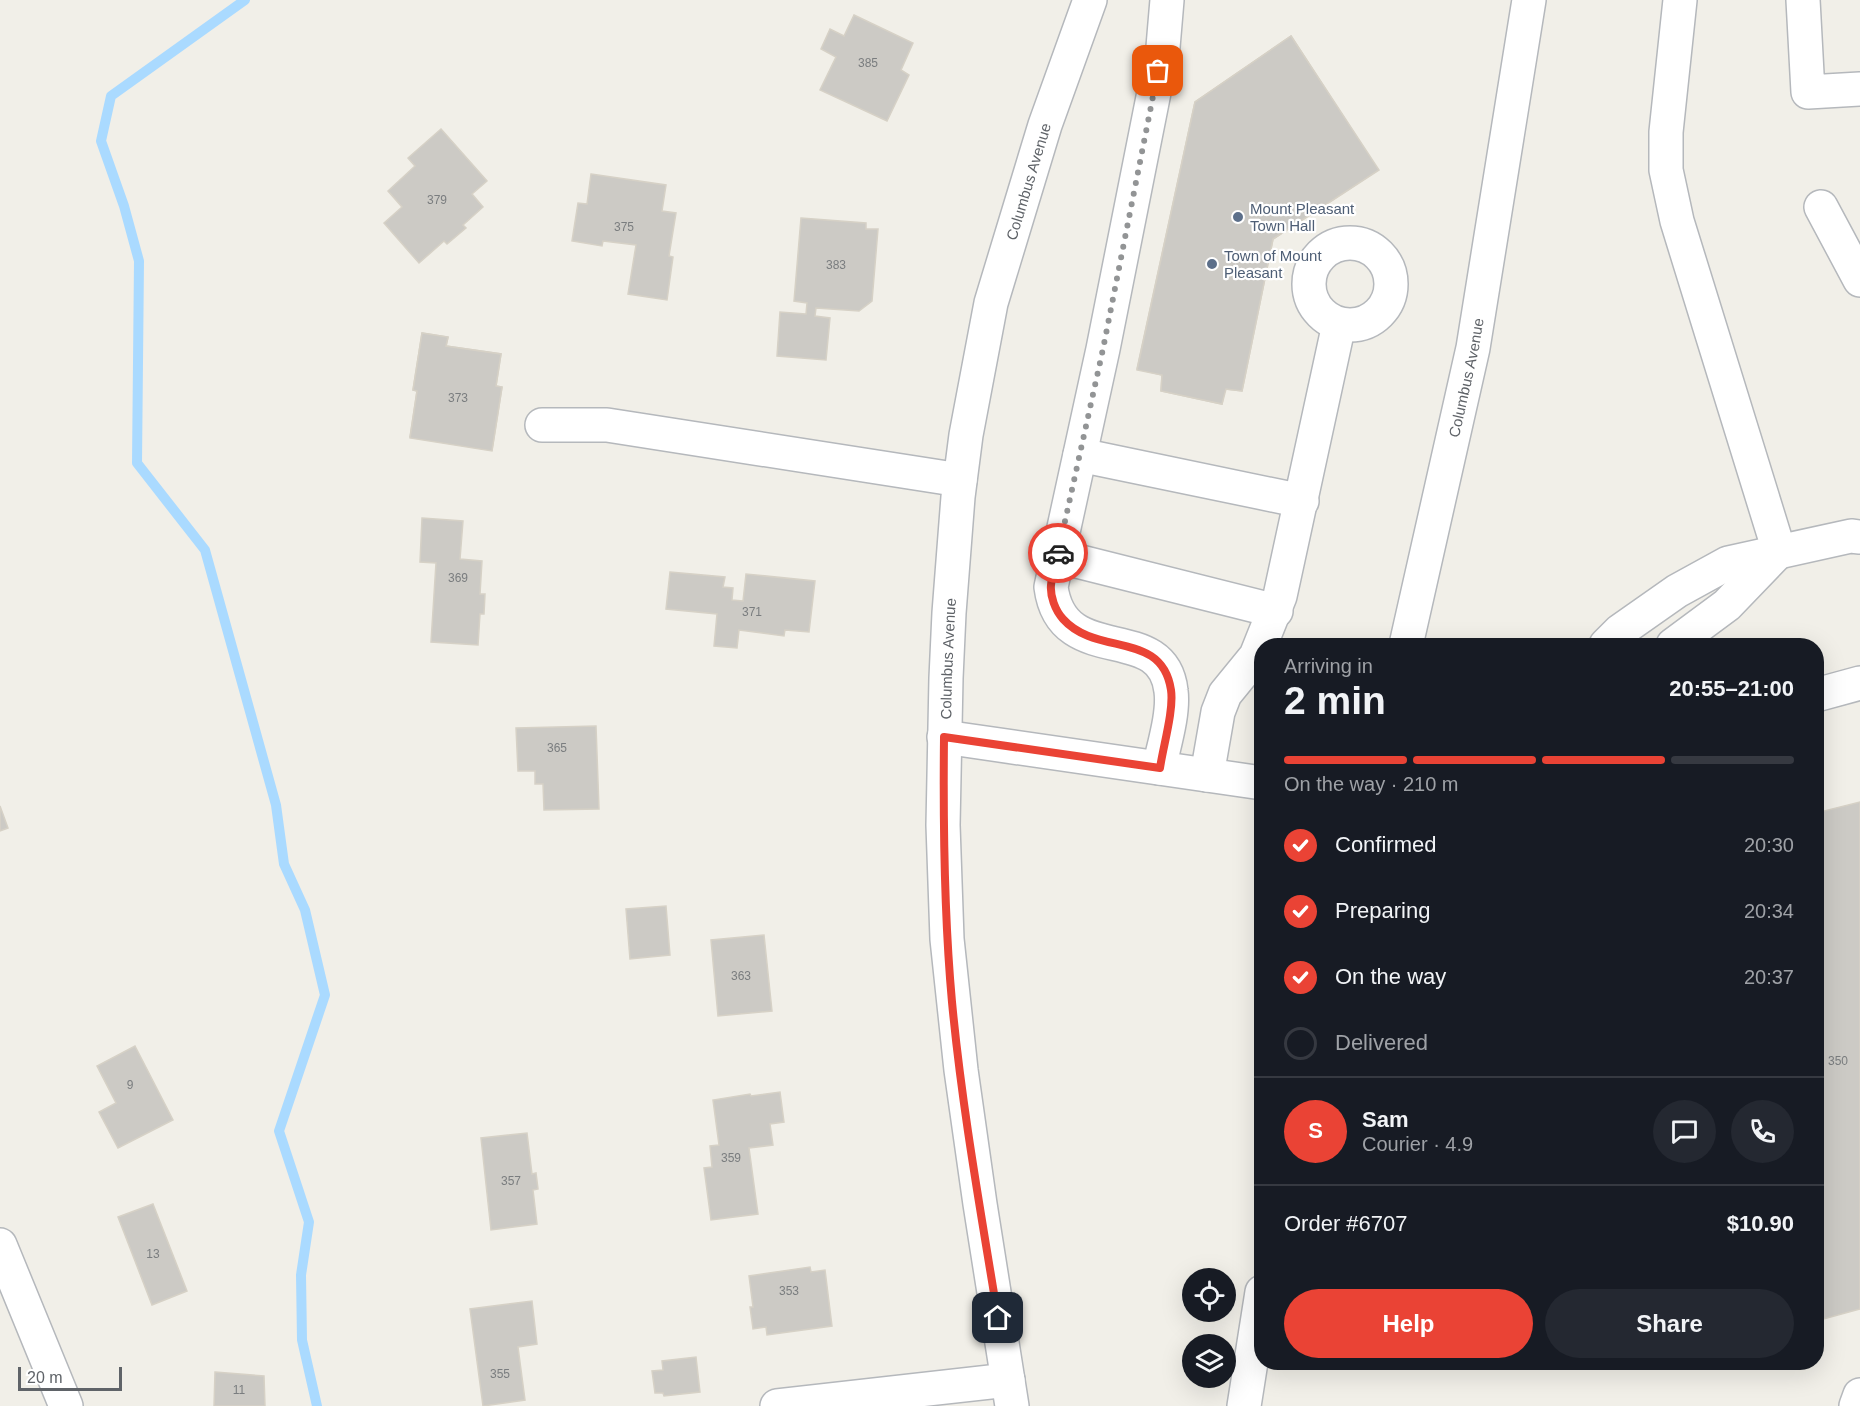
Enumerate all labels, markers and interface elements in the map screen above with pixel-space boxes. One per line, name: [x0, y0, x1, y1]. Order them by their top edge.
pin: [1132, 45, 1183, 96]
icon: bag: [1141, 54, 1174, 87]
house number: 385: [858, 56, 878, 70]
street label: Columbus Avenue: [1002, 121, 1054, 242]
house number: 379: [427, 193, 447, 207]
place label: Mount Pleasant Town Hall: [1250, 200, 1355, 234]
marker: Mount Pleasant Town Hall: [1231, 210, 1245, 224]
house number: 375: [614, 220, 634, 234]
place label: Town of Mount Pleasant: [1224, 247, 1322, 281]
marker: Town of Mount Pleasant: [1205, 257, 1219, 271]
house number: 383: [826, 258, 846, 272]
street label: Columbus Avenue: [1445, 317, 1486, 439]
house number: 373: [448, 391, 468, 405]
courier: [1028, 523, 1088, 583]
icon: car: [1042, 537, 1075, 570]
house number: 369: [448, 571, 468, 585]
street label: Columbus Avenue: [937, 597, 959, 720]
house number: 371: [742, 605, 762, 619]
text: Arriving in: [1284, 655, 1373, 677]
text: 20:55–21:00: [1669, 676, 1794, 701]
text: 2 min: [1284, 679, 1386, 722]
house number: 365: [547, 741, 567, 755]
text: On the way · 210 m: [1284, 773, 1459, 795]
icon: check: [1284, 829, 1317, 862]
text: Confirmed: [1335, 832, 1436, 857]
text: 20:30: [1744, 834, 1794, 856]
icon: check: [1284, 895, 1317, 928]
text: Preparing: [1335, 898, 1430, 923]
text: 20:34: [1744, 900, 1794, 922]
icon: check: [1284, 961, 1317, 994]
text: On the way: [1335, 964, 1446, 989]
text: 20:37: [1744, 966, 1794, 988]
house number: 363: [731, 969, 751, 983]
text: Delivered: [1335, 1030, 1428, 1055]
house number: 350: [1828, 1054, 1848, 1068]
house number: 9: [127, 1078, 134, 1092]
button: chat: [1653, 1100, 1716, 1163]
button: phone: [1731, 1100, 1794, 1163]
text: Sam: [1362, 1107, 1408, 1132]
text: S: [1308, 1118, 1323, 1143]
text: Courier · 4.9: [1362, 1133, 1473, 1155]
house number: 359: [721, 1151, 741, 1165]
house number: 357: [501, 1174, 521, 1188]
text: Order #6707: [1284, 1211, 1408, 1236]
text: $10.90: [1727, 1211, 1794, 1236]
house number: 13: [146, 1247, 160, 1261]
map controls: [1182, 1268, 1236, 1388]
button: locate: [1182, 1268, 1236, 1322]
house number: 353: [779, 1284, 799, 1298]
button: Help: [1284, 1289, 1533, 1358]
button: Share: [1545, 1289, 1794, 1358]
pin: [972, 1292, 1023, 1343]
icon: home: [981, 1301, 1014, 1334]
button: layers: [1182, 1334, 1236, 1388]
scale bar: [18, 1364, 122, 1392]
house number: 355: [490, 1367, 510, 1381]
text: 20 m: [27, 1369, 63, 1386]
house number: 11: [233, 1383, 246, 1397]

